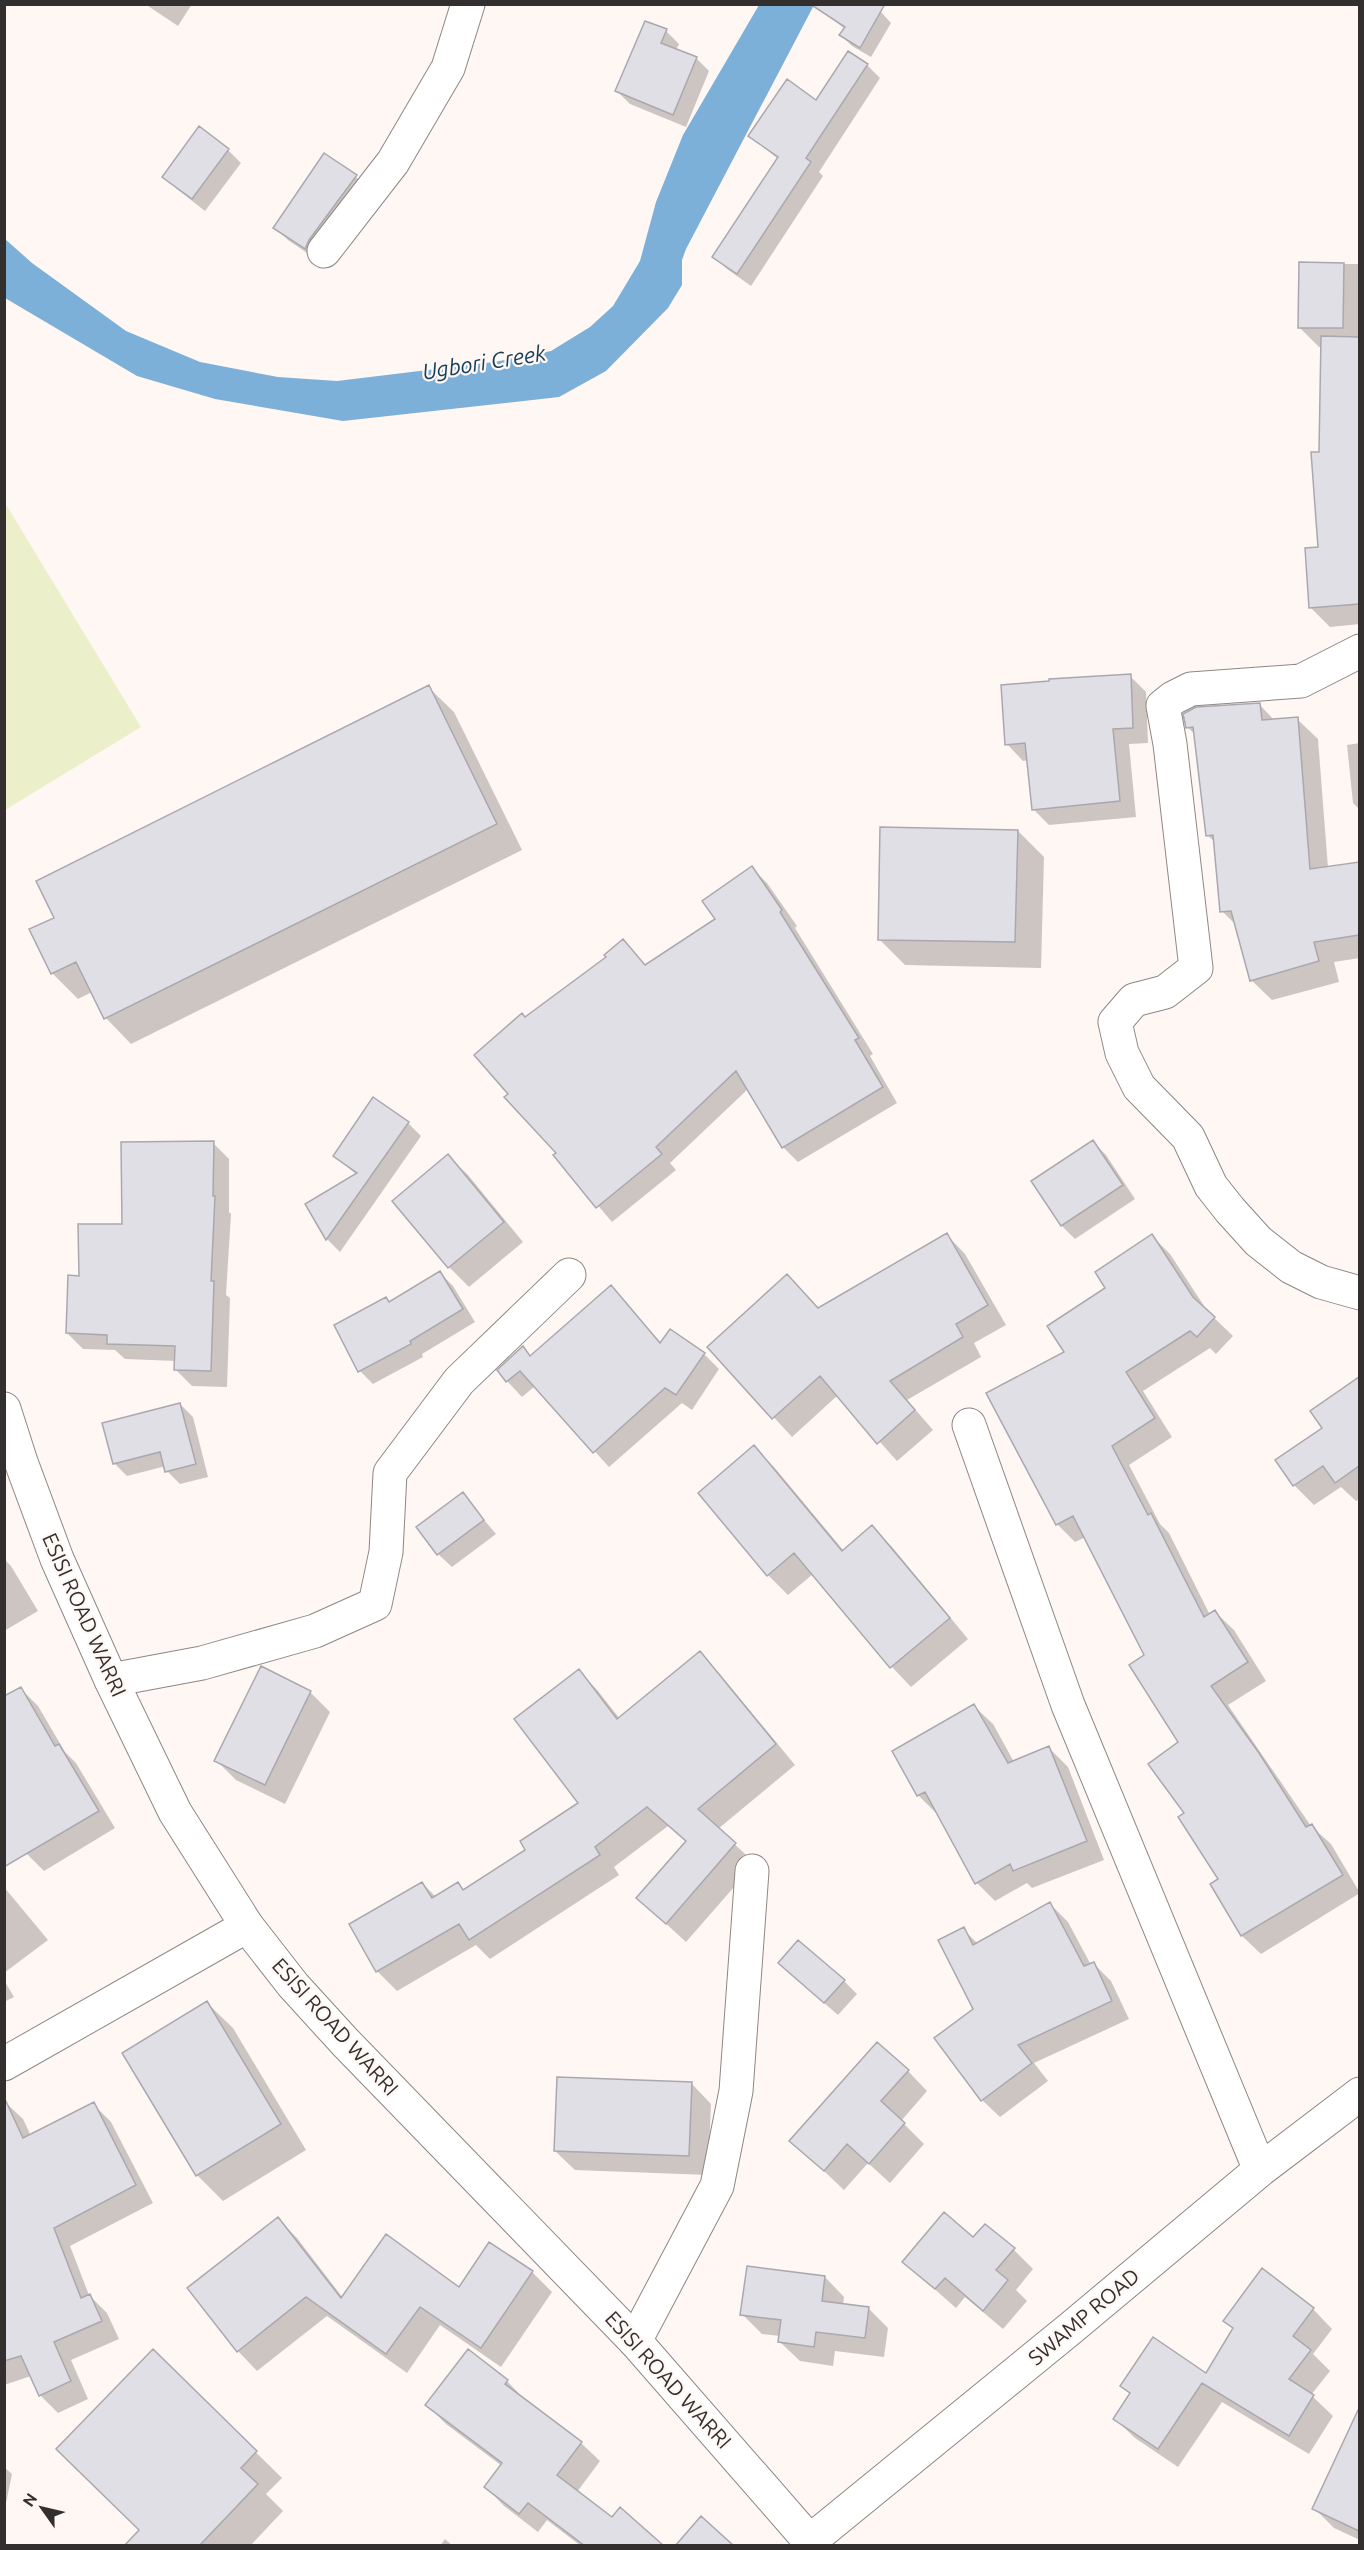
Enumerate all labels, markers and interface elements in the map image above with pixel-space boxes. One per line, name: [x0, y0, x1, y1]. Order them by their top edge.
water label: Ugbori Creek: [420, 339, 548, 384]
street label: ESISI ROAD WARRI: [38, 1529, 132, 1700]
street label: ESISI ROAD WARRI: [268, 1953, 404, 2100]
street label: SWAMP ROAD: [1023, 2263, 1144, 2369]
street label: ESISI ROAD WARRI: [601, 2306, 737, 2453]
north arrow: [12, 2478, 72, 2538]
text: N: [19, 2490, 40, 2510]

